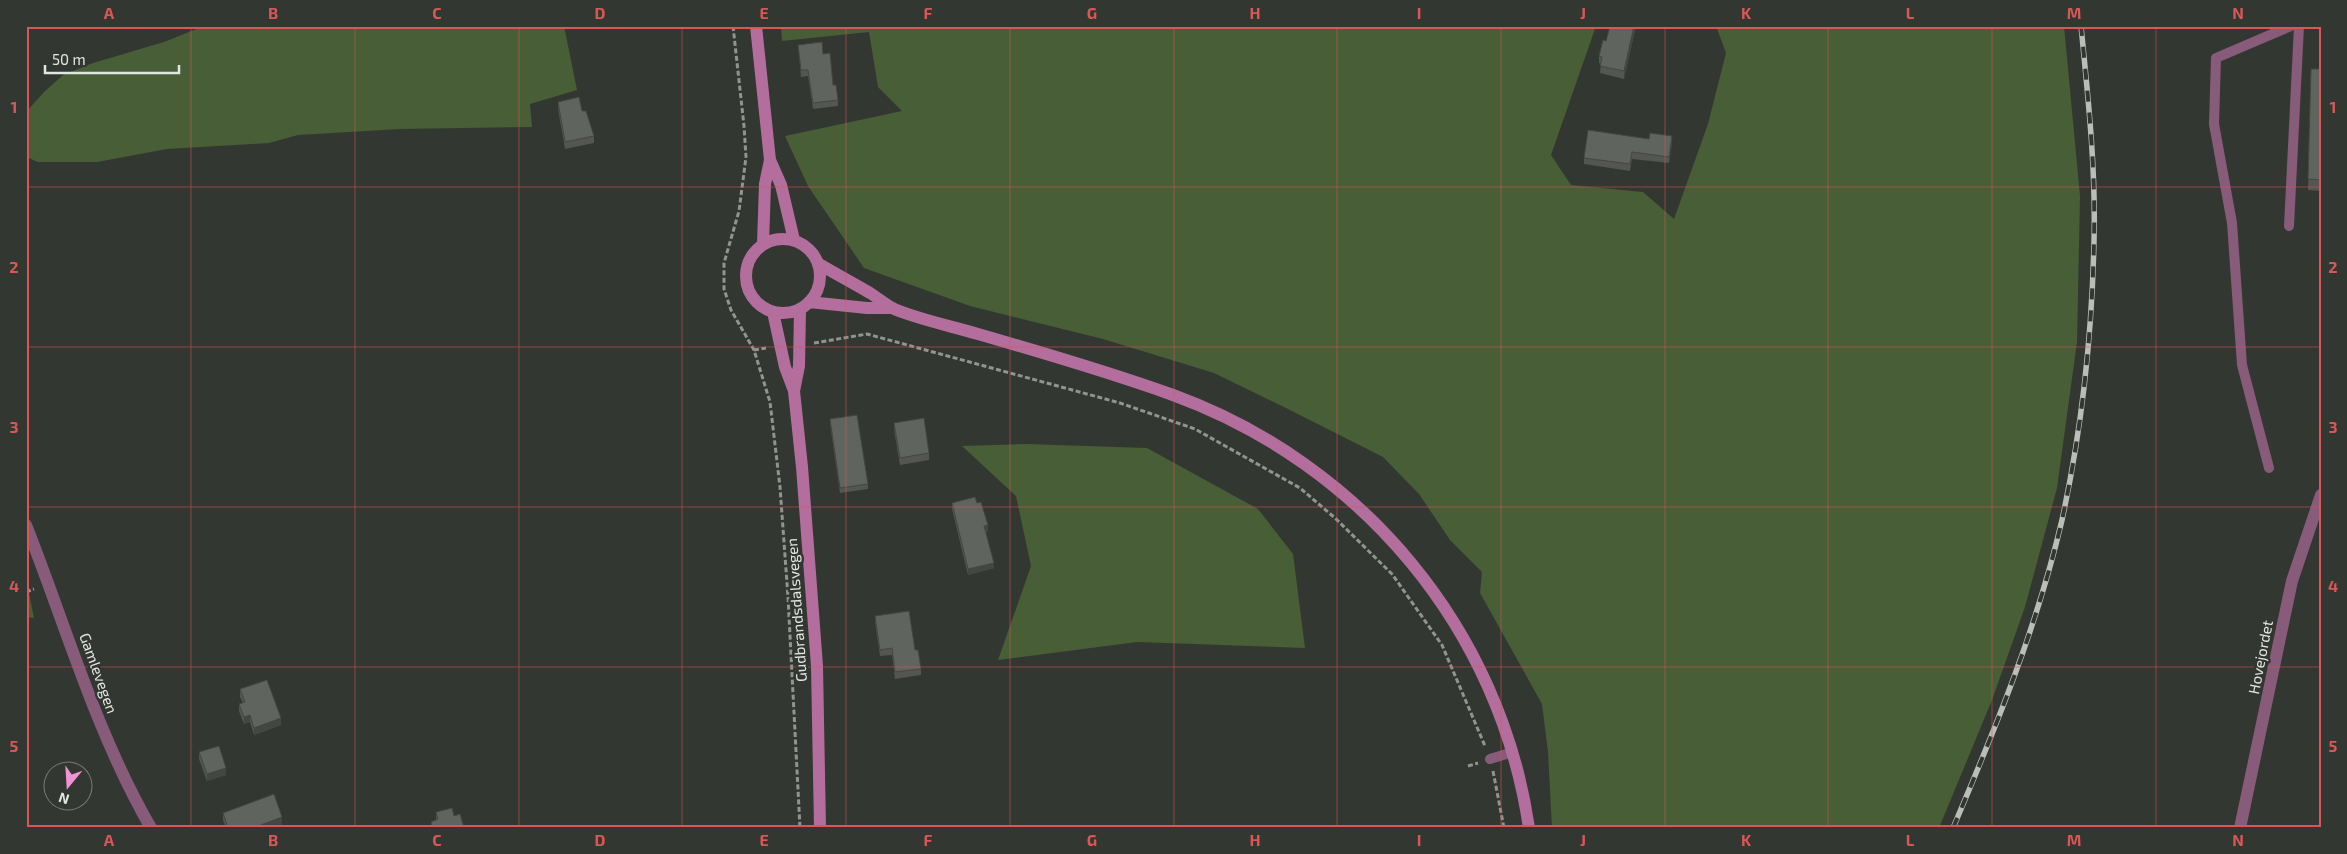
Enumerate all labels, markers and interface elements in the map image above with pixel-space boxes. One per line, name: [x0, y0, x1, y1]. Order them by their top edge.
text: A: [104, 3, 115, 22]
text: B: [268, 3, 278, 22]
text: C: [432, 3, 442, 22]
text: D: [595, 3, 606, 22]
text: E: [759, 3, 769, 22]
text: F: [924, 3, 933, 22]
text: G: [1087, 3, 1097, 22]
text: H: [1249, 3, 1261, 22]
text: I: [1417, 3, 1421, 22]
text: J: [1580, 3, 1586, 22]
text: K: [1741, 3, 1752, 22]
text: L: [1906, 3, 1915, 22]
text: M: [2067, 3, 2081, 22]
text: N: [2232, 3, 2244, 22]
scale bar: [45, 42, 179, 74]
text: 50 m: [52, 50, 86, 68]
text: 1: [11, 97, 17, 116]
text: 1: [2330, 97, 2336, 116]
text: 2: [9, 257, 19, 276]
text: 2: [2328, 257, 2338, 276]
text: 3: [9, 417, 19, 436]
text: 3: [2328, 417, 2338, 436]
street label: Gudbrandsdalsvegen: [782, 537, 810, 683]
text: 4: [9, 576, 19, 595]
text: 4: [2328, 576, 2338, 595]
street label: Hovejordet: [2244, 618, 2277, 696]
street label: Gamlevegen: [76, 630, 122, 716]
text: 5: [10, 736, 19, 755]
text: 5: [2329, 736, 2338, 755]
north arrow: [42, 762, 92, 812]
text: N: [56, 789, 71, 808]
text: A: [104, 830, 115, 849]
text: B: [268, 830, 278, 849]
text: C: [432, 830, 442, 849]
text: D: [595, 830, 606, 849]
text: E: [759, 830, 769, 849]
text: F: [924, 830, 933, 849]
text: G: [1087, 830, 1097, 849]
text: H: [1249, 830, 1261, 849]
text: I: [1417, 830, 1421, 849]
text: J: [1580, 830, 1586, 849]
text: K: [1741, 830, 1752, 849]
text: L: [1906, 830, 1915, 849]
text: M: [2067, 830, 2081, 849]
text: N: [2232, 830, 2244, 849]

